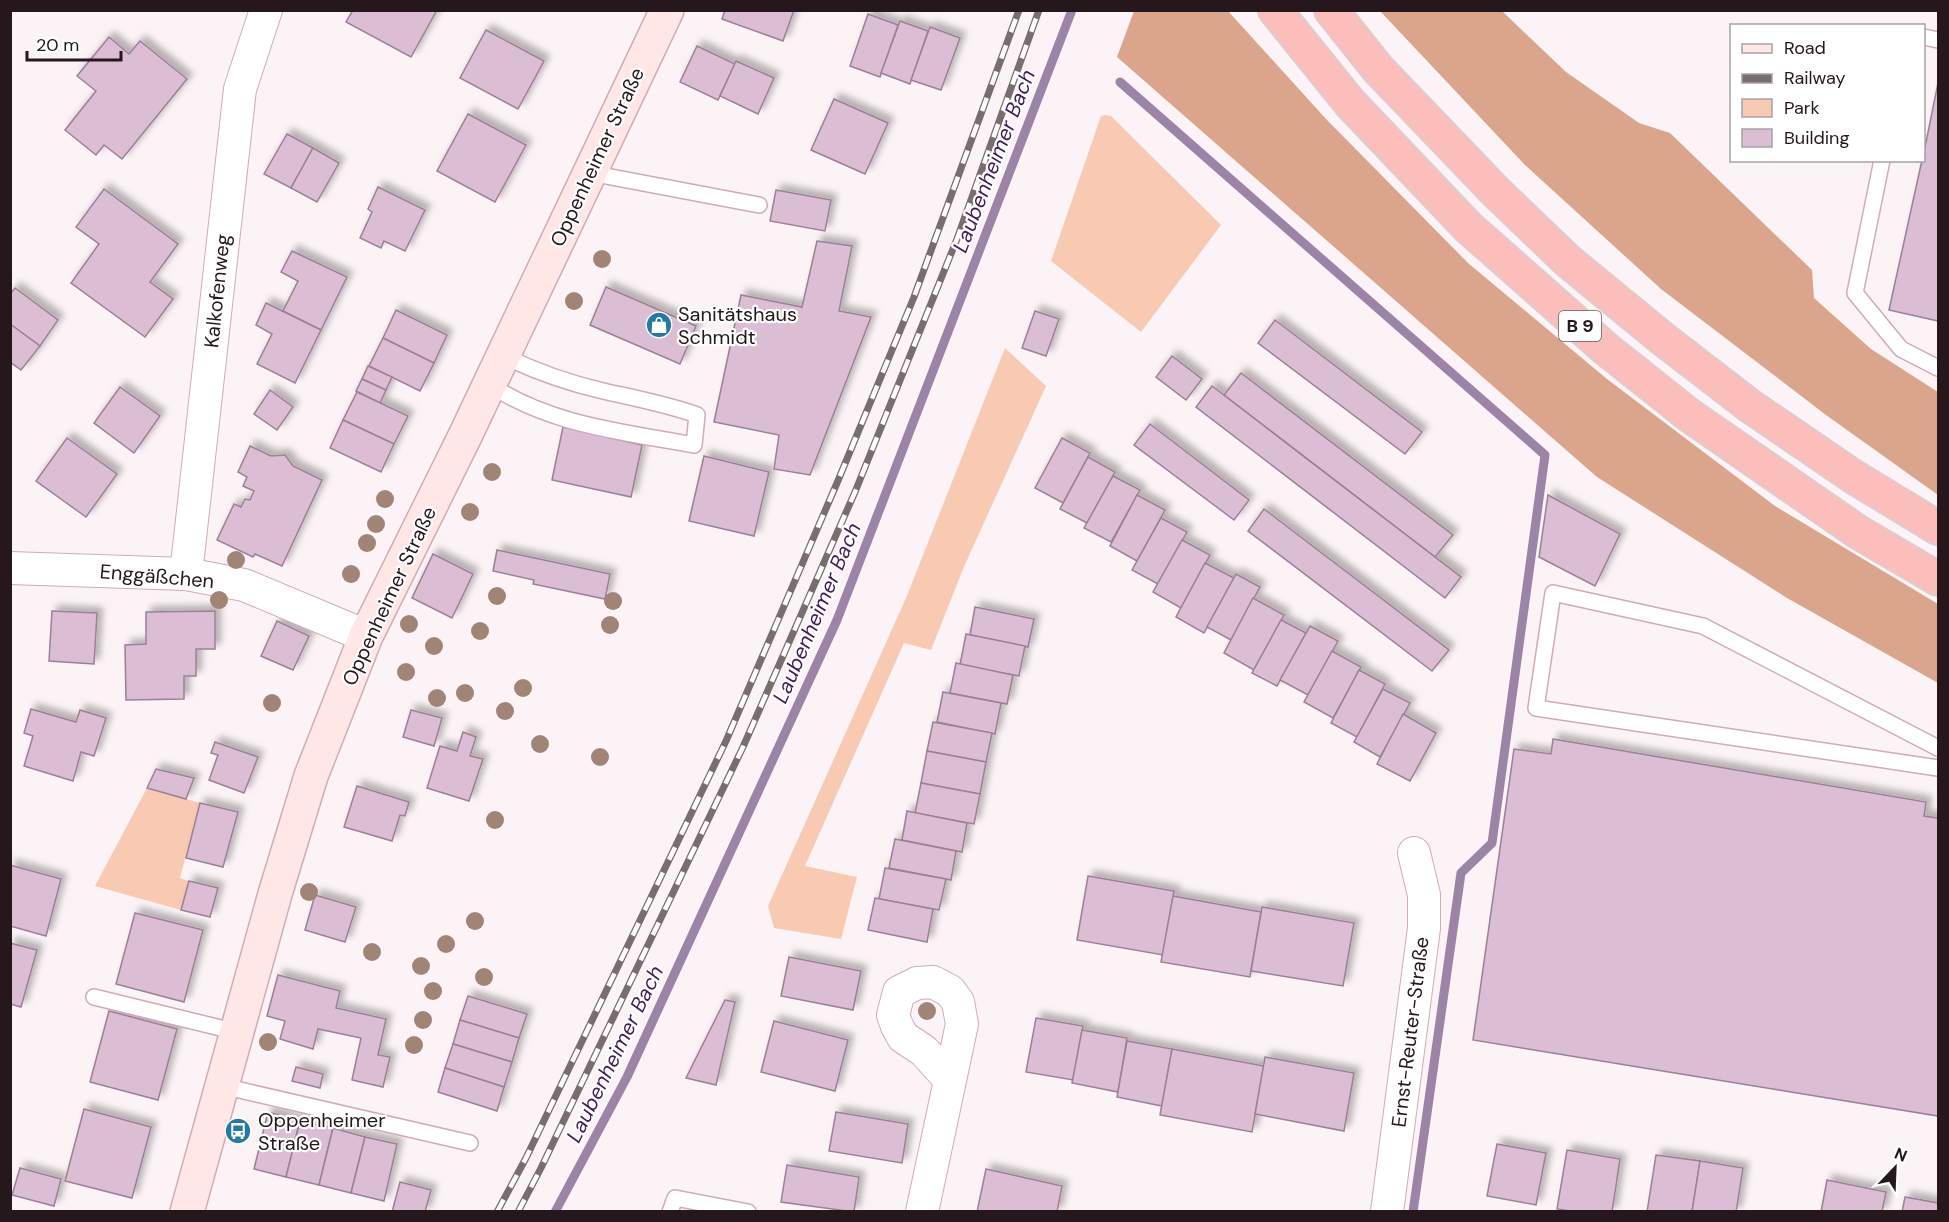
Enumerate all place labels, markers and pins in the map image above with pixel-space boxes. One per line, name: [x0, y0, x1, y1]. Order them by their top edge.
place label: Sanitätshaus Schmidt: [678, 301, 797, 350]
shop icon: Sanitätshaus Schmidt: [644, 310, 674, 340]
place label: Oppenheimer Straße: [258, 1107, 386, 1156]
bus stop icon: Oppenheimer Straße: [223, 1116, 253, 1146]

